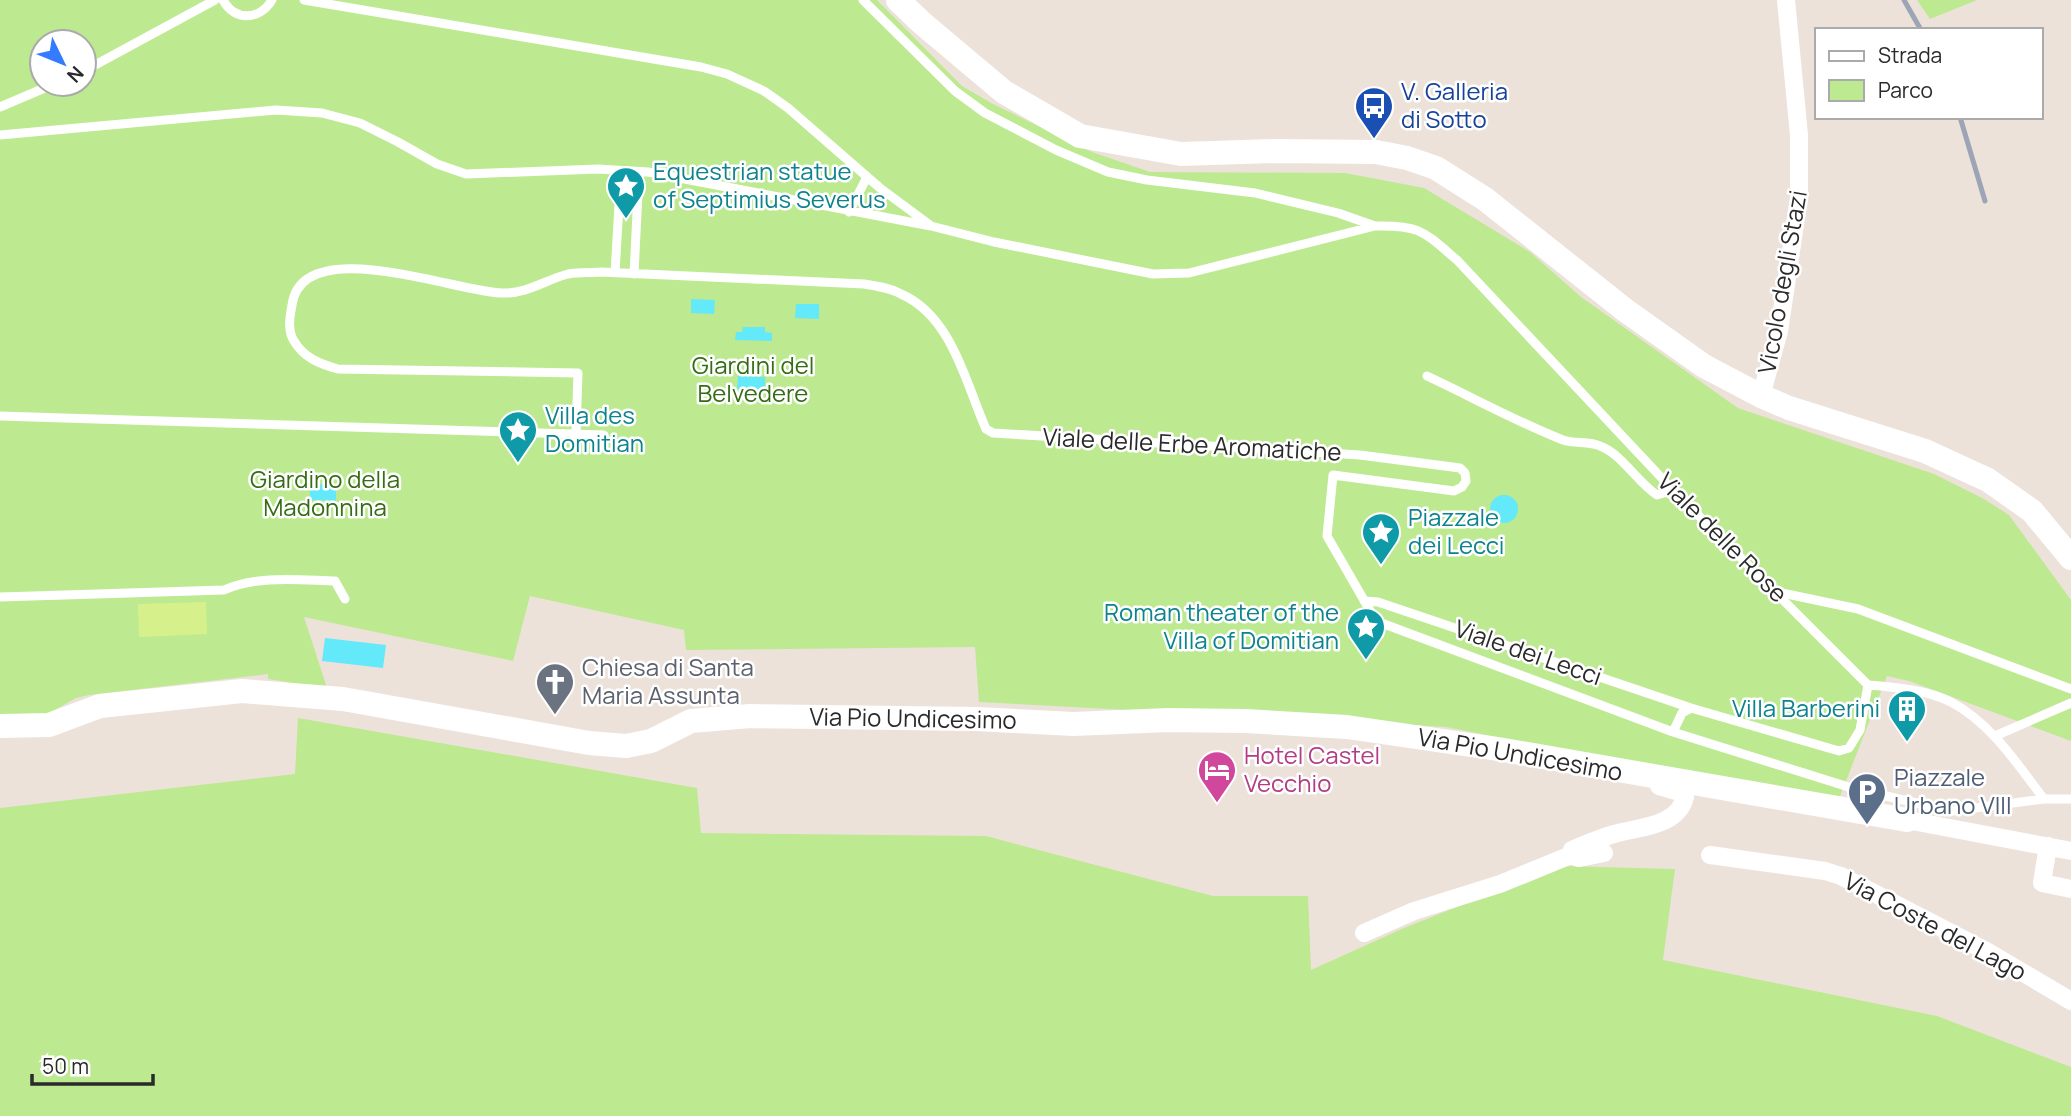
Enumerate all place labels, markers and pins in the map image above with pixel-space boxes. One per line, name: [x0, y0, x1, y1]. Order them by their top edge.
place label: V. Galleria di Sotto: [1401, 74, 1508, 135]
bus stop icon: V. Galleria di Sotto: [1353, 85, 1395, 140]
place label: Equestrian statue of Septimius Severus: [653, 154, 886, 215]
place icon: Equestrian statue of Septimius Severus: [605, 165, 647, 220]
place label: Villa des Domitian: [545, 398, 644, 459]
place icon: Villa des Domitian: [497, 409, 539, 464]
place label: Piazzale dei Lecci: [1408, 500, 1504, 561]
place icon: Piazzale dei Lecci: [1360, 511, 1402, 566]
place label: Roman theater of the Villa of Domitian: [1104, 595, 1339, 656]
place icon: Roman theater of the Villa of Domitian: [1345, 606, 1387, 661]
place label: Chiesa di Santa Maria Assunta: [582, 650, 754, 711]
church icon: Chiesa di Santa Maria Assunta: [534, 661, 576, 716]
building icon: Villa Barberini: [1886, 688, 1928, 743]
place label: Villa Barberini: [1732, 691, 1880, 724]
place label: Hotel Castel Vecchio: [1244, 738, 1380, 799]
hotel icon: Hotel Castel Vecchio: [1196, 749, 1238, 804]
place label: Piazzale Urbano VIII: [1894, 760, 2012, 821]
parking icon: Piazzale Urbano VIII: [1846, 771, 1888, 826]

